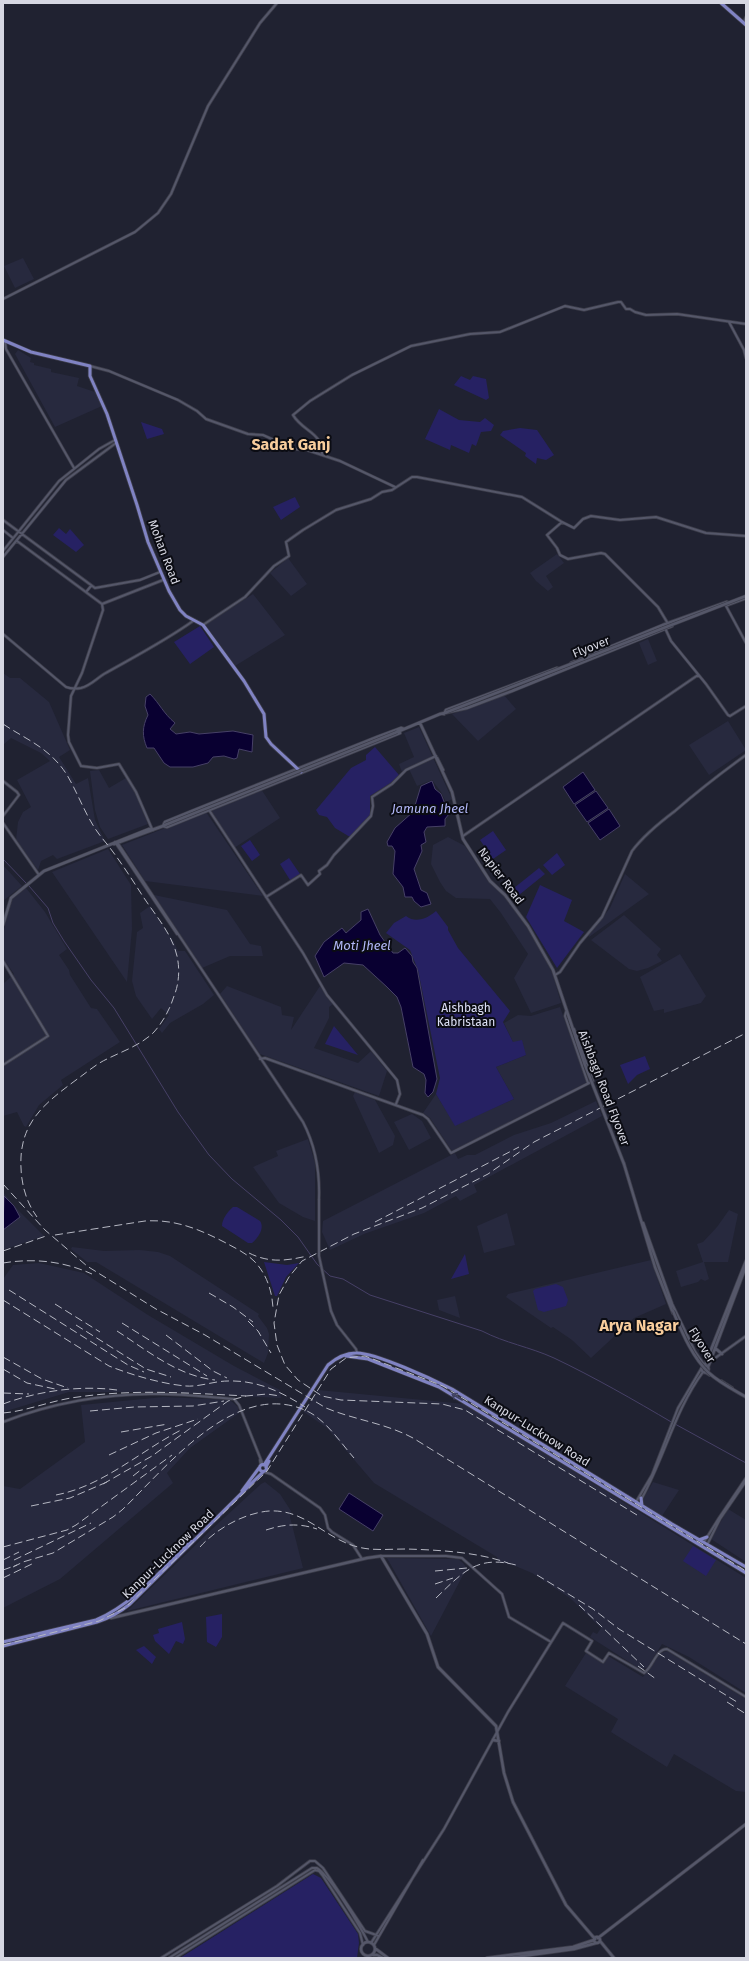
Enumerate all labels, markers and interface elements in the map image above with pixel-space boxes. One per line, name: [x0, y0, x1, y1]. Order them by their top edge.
district label: Sadat Ganj: [251, 435, 331, 454]
street label: Mohan Road: [145, 518, 183, 586]
street label: Flyover: [570, 633, 612, 661]
water label: Jamuna Jheel: [391, 801, 469, 816]
street label: Napier Road: [475, 845, 527, 907]
water label: Moti Jheel: [333, 938, 391, 953]
park label: Aishbagh Kabristaan: [437, 1001, 495, 1029]
street label: Aishbagh Road Flyover: [575, 1028, 633, 1148]
district label: Arya Nagar: [598, 1316, 679, 1335]
street label: Flyover: [686, 1325, 718, 1366]
one-way arrow: [451, 1393, 463, 1401]
street label: Kanpur-Lucknow Road: [482, 1393, 592, 1469]
street label: Kanpur-Lucknow Road: [119, 1507, 217, 1601]

